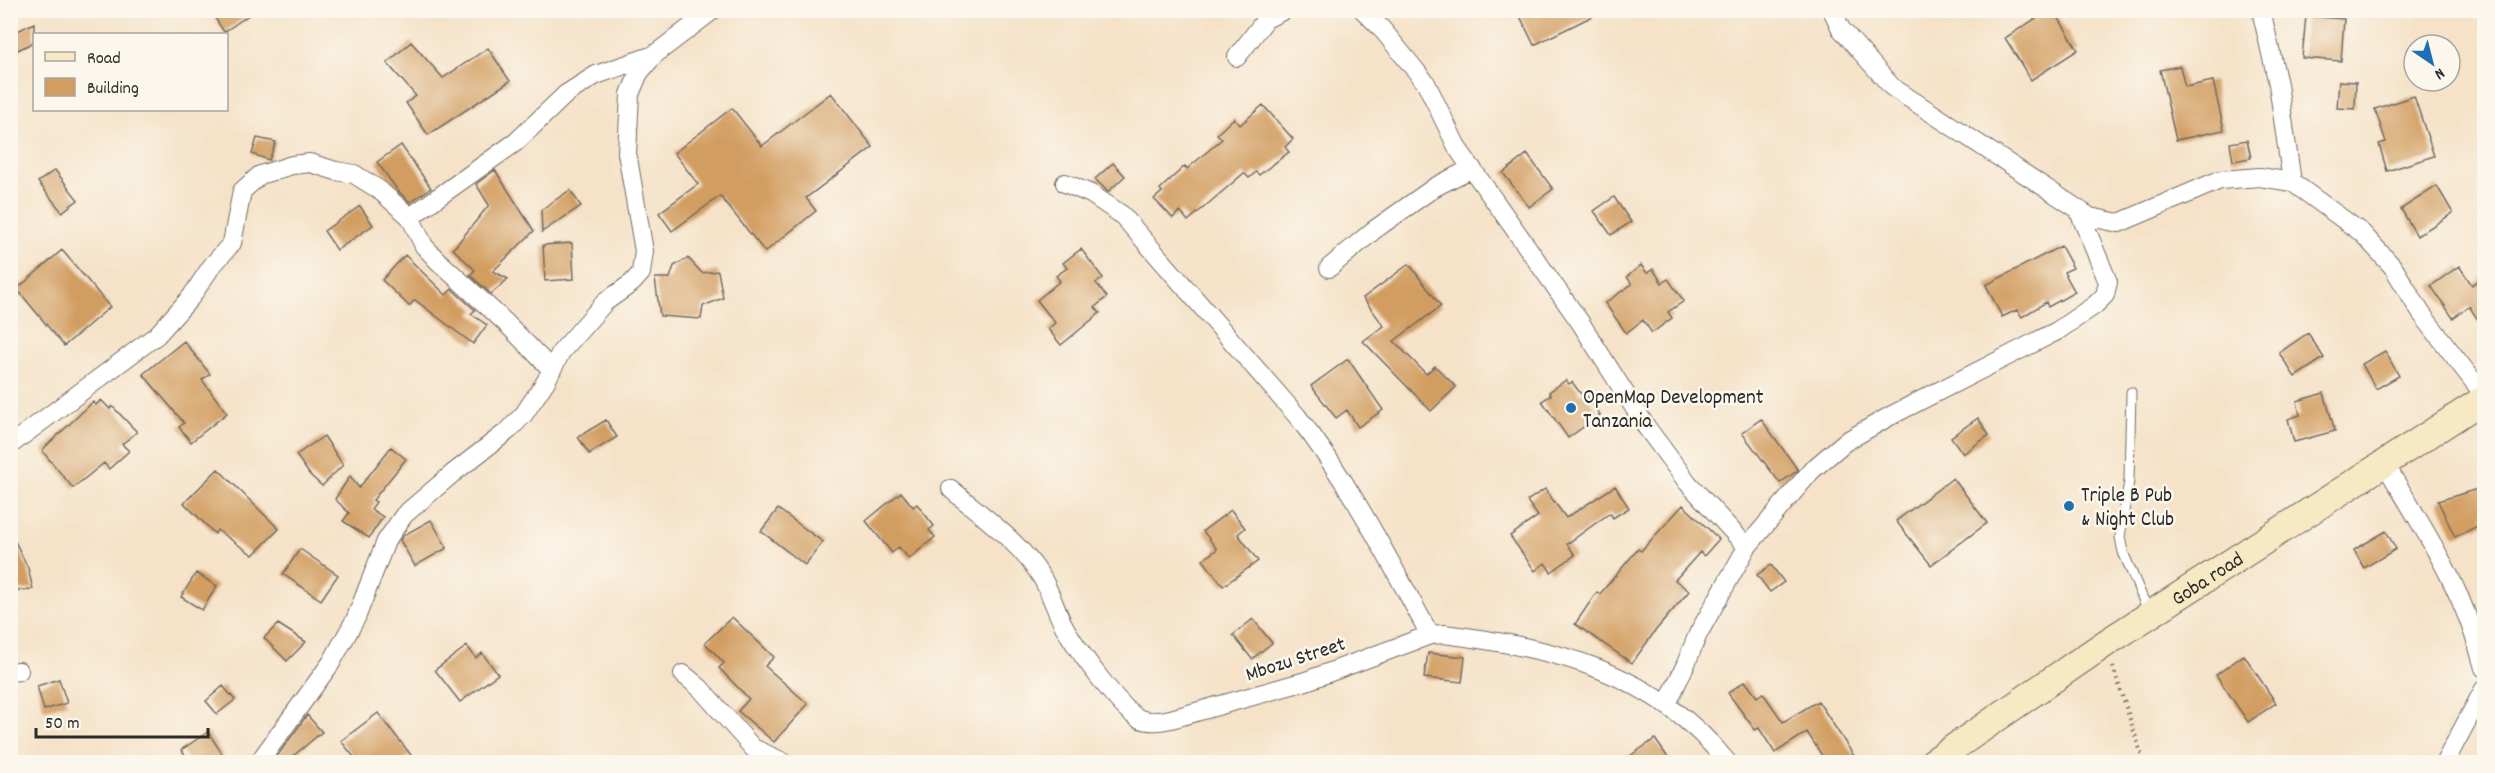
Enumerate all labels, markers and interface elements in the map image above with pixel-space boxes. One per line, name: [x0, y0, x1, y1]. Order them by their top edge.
legend: [33, 33, 228, 111]
north arrow: [2402, 33, 2462, 93]
text: Road: [87, 47, 121, 72]
text: N: [2429, 62, 2449, 85]
text: Building: [87, 77, 139, 102]
place label: OpenMap Development Tanzania: [1583, 384, 1764, 438]
marker: OpenMap Development Tanzania: [1564, 401, 1578, 415]
place label: Triple B Pub & Night Club: [2081, 482, 2174, 536]
marker: Triple B Pub & Night Club: [2062, 499, 2076, 513]
street label: Goba road: [2166, 546, 2250, 615]
street label: Mbozu Street: [1242, 631, 1350, 691]
scale bar: [36, 701, 208, 739]
text: 50 m: [45, 712, 80, 737]

